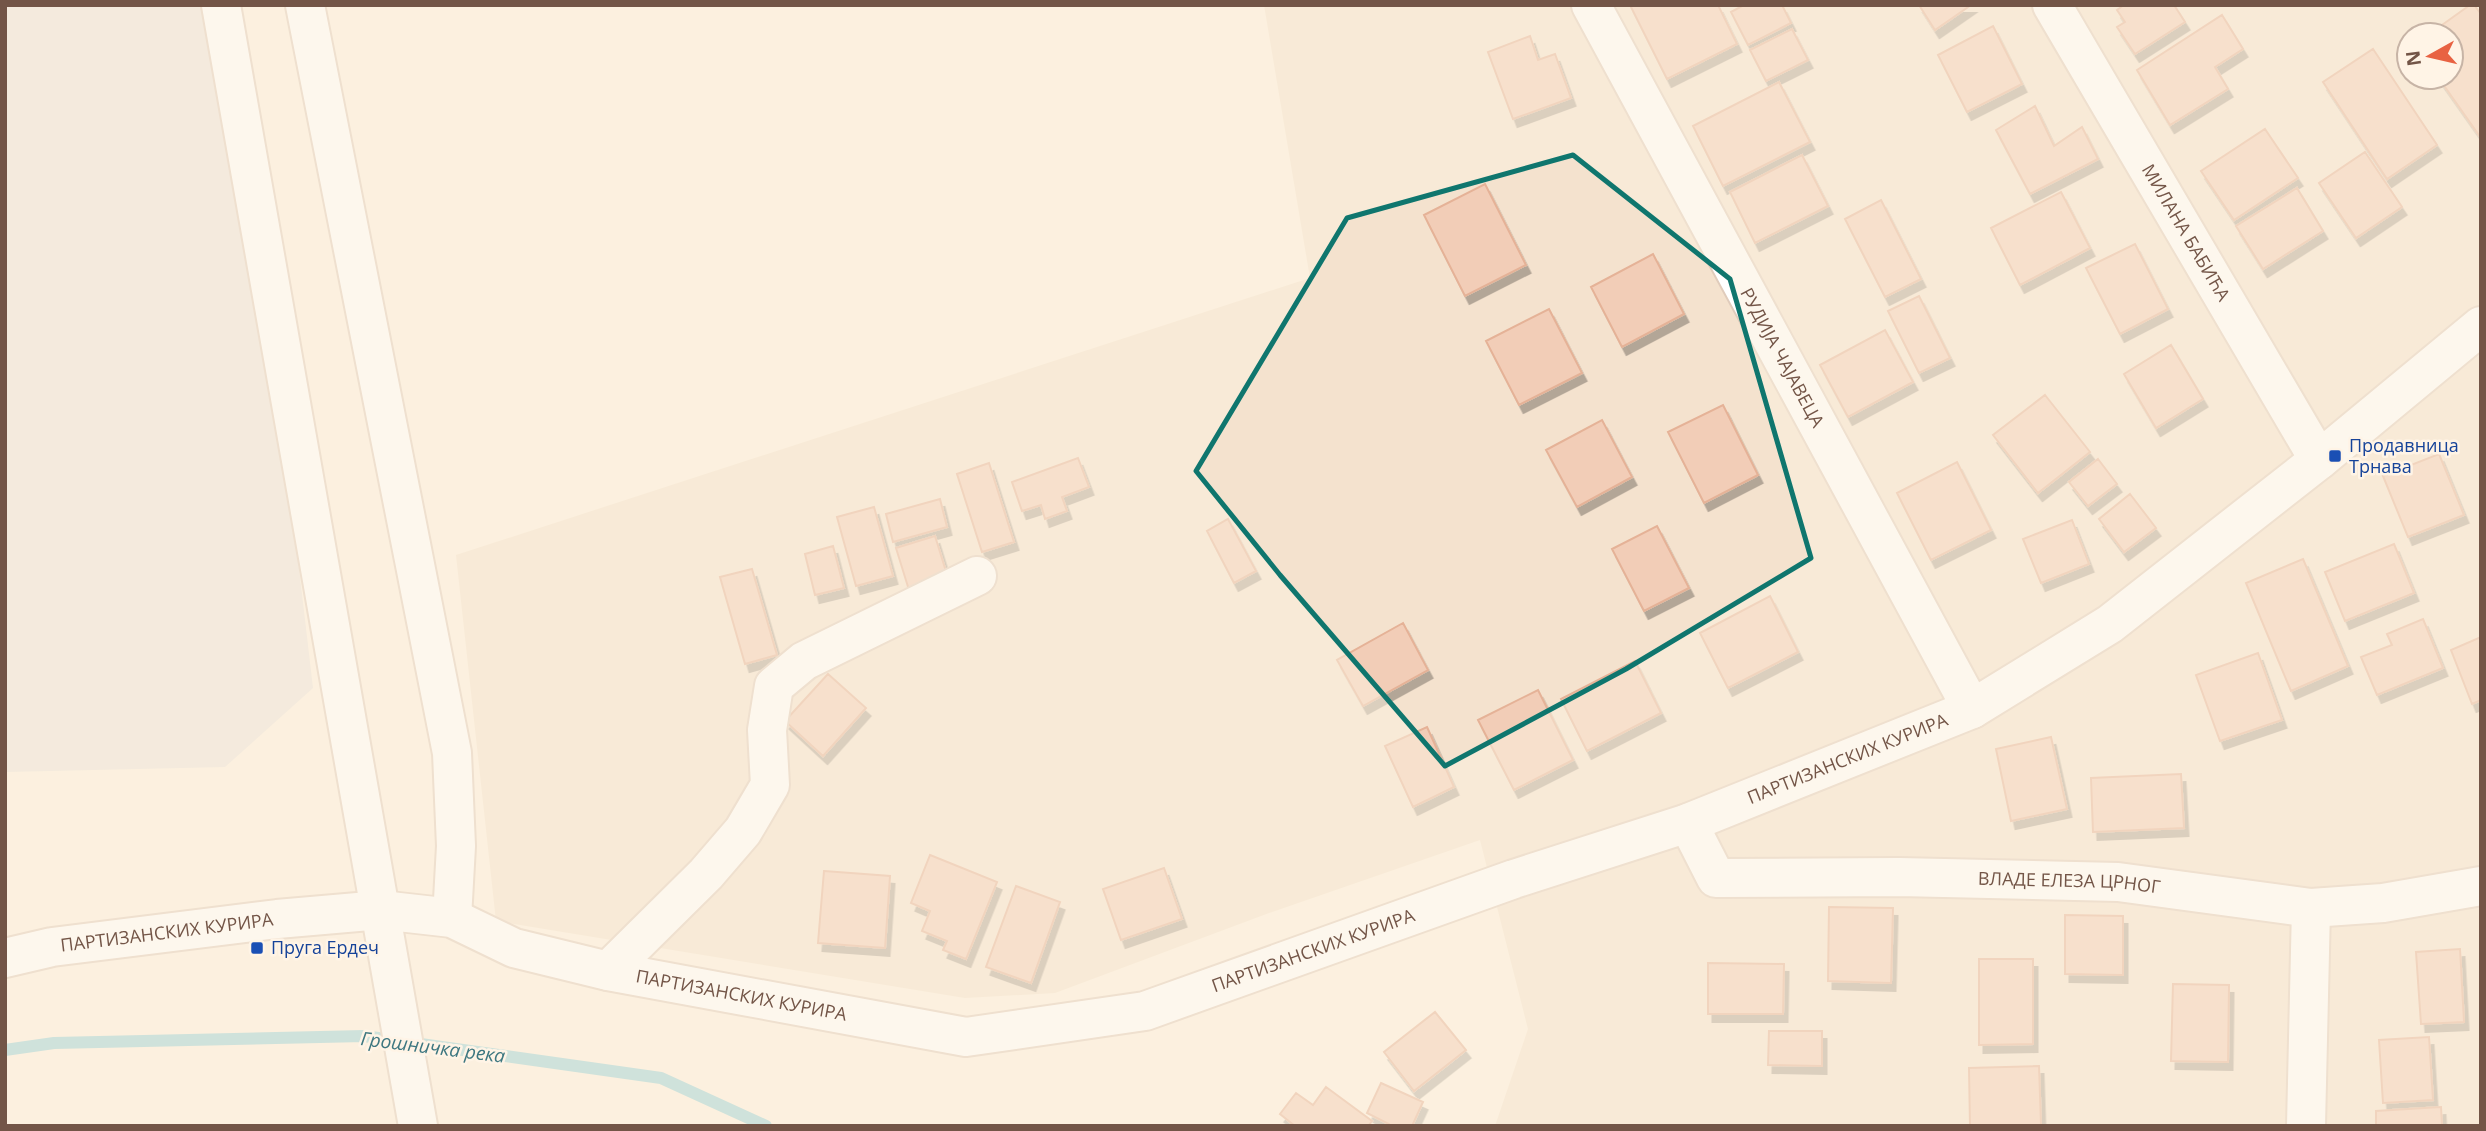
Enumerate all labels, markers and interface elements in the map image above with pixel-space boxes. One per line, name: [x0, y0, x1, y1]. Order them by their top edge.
north arrow: [2395, 21, 2465, 91]
text: N: [2399, 49, 2427, 68]
street label: МИЛАНА БАБИЋА: [2137, 159, 2236, 306]
street label: РУДИЈА ЧАЈАВЕЦА: [1735, 283, 1831, 432]
place label: Продавница Трнава: [2349, 433, 2459, 478]
marker: Продавница Трнава: [2327, 448, 2343, 464]
street label: ПАРТИЗАНСКИХ КУРИРА: [1743, 707, 1952, 809]
street label: ВЛАДЕ ЕЛЕЗА ЦРНОГ: [1978, 866, 2162, 899]
street label: ПАРТИЗАНСКИХ КУРИРА: [1208, 902, 1418, 997]
street label: ПАРТИЗАНСКИХ КУРИРА: [59, 907, 275, 957]
place label: Пруга Ердеч: [271, 935, 379, 959]
marker: Пруга Ердеч: [249, 940, 265, 956]
street label: ПАРТИЗАНСКИХ КУРИРА: [634, 963, 849, 1026]
water label: Грошничка река: [359, 1025, 507, 1069]

